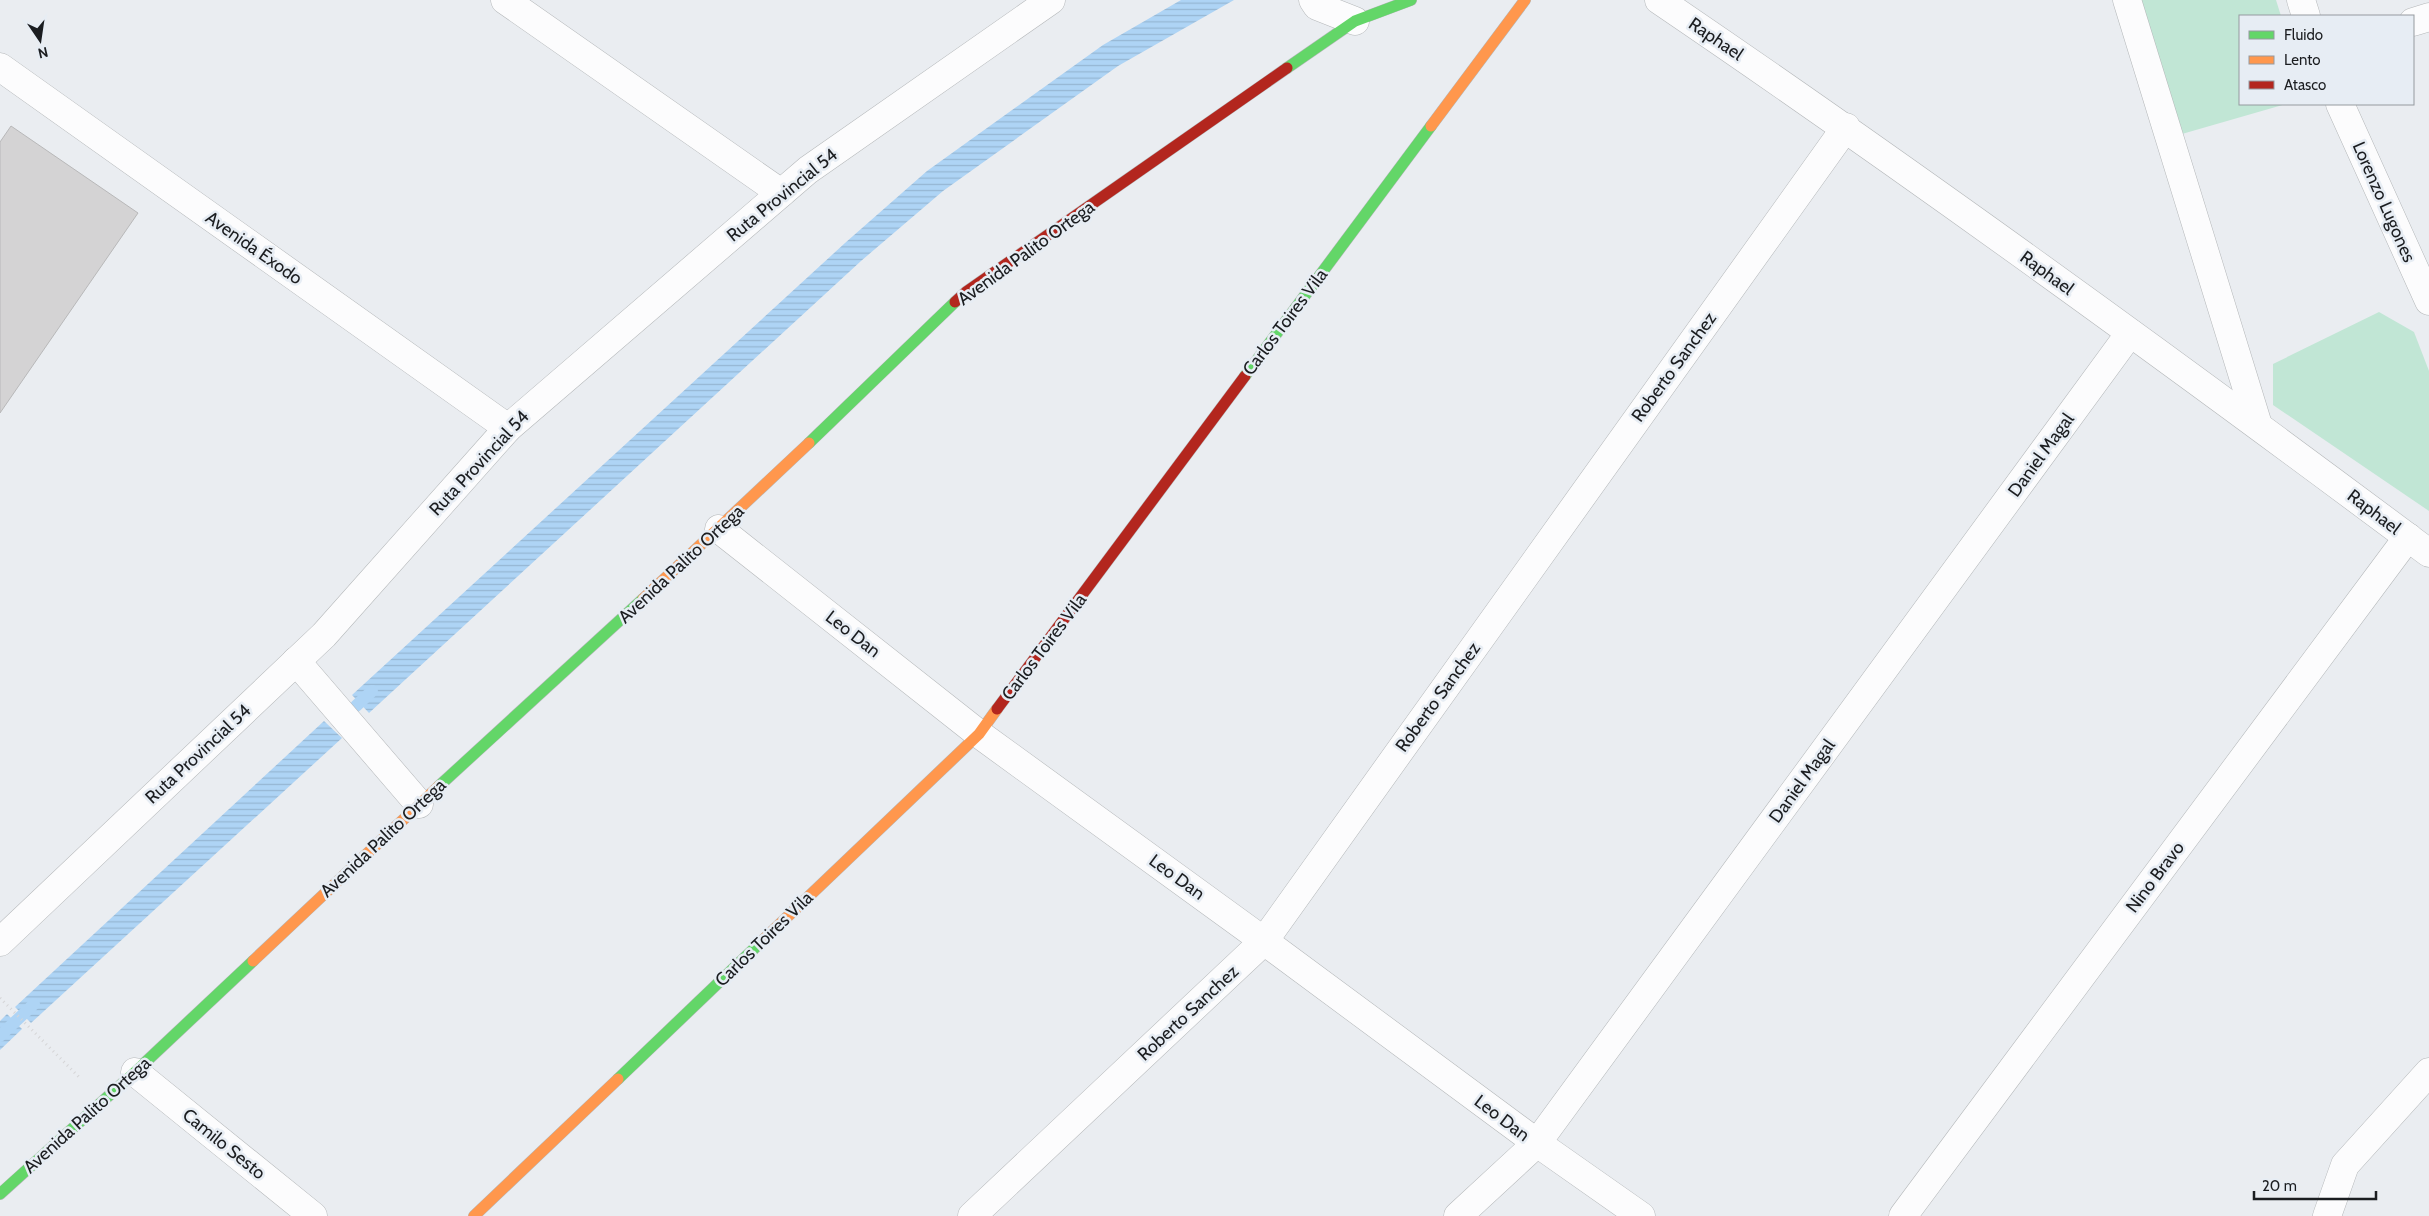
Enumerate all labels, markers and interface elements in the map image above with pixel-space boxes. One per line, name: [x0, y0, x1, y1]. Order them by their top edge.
street label: Raphael: [1684, 13, 1748, 66]
north arrow: [15, 15, 65, 65]
legend: [2239, 15, 2414, 105]
text: Fluido: [2284, 26, 2323, 44]
text: N: [36, 43, 50, 63]
text: Lento: [2284, 51, 2321, 69]
text: Atasco: [2284, 76, 2326, 94]
street label: Lorenzo Lugones: [2348, 138, 2420, 266]
street label: Ruta Provincial 54: [722, 144, 842, 246]
street label: Avenida Palito Ortega: [953, 196, 1099, 310]
street label: Avenida Éxodo: [201, 207, 307, 289]
street label: Raphael: [2016, 246, 2079, 300]
street label: Carlos Toires Vila: [1238, 264, 1332, 380]
street label: Roberto Sanchez: [1627, 307, 1721, 426]
street label: Ruta Provincial 54: [425, 406, 533, 520]
street label: Daniel Magal: [2003, 408, 2079, 501]
street label: Raphael: [2343, 485, 2406, 540]
street label: Avenida Palito Ortega: [614, 500, 749, 628]
street label: Carlos Toires Vila: [997, 589, 1091, 705]
street label: Leo Dan: [821, 606, 885, 662]
street label: Roberto Sanchez: [1391, 637, 1485, 756]
street label: Ruta Provincial 54: [141, 700, 255, 808]
street label: Daniel Magal: [1764, 734, 1840, 827]
street label: Avenida Palito Ortega: [316, 774, 451, 902]
street label: Nino Bravo: [2121, 837, 2189, 917]
street label: Leo Dan: [1145, 849, 1209, 905]
street label: Carlos Toires Vila: [710, 887, 818, 991]
street label: Roberto Sanchez: [1133, 960, 1243, 1065]
street label: Avenida Palito Ortega: [19, 1052, 156, 1178]
street label: Leo Dan: [1470, 1090, 1534, 1146]
street label: Camilo Sesto: [178, 1104, 270, 1184]
scale bar: [2254, 1168, 2376, 1200]
text: 20 m: [2262, 1177, 2297, 1195]

